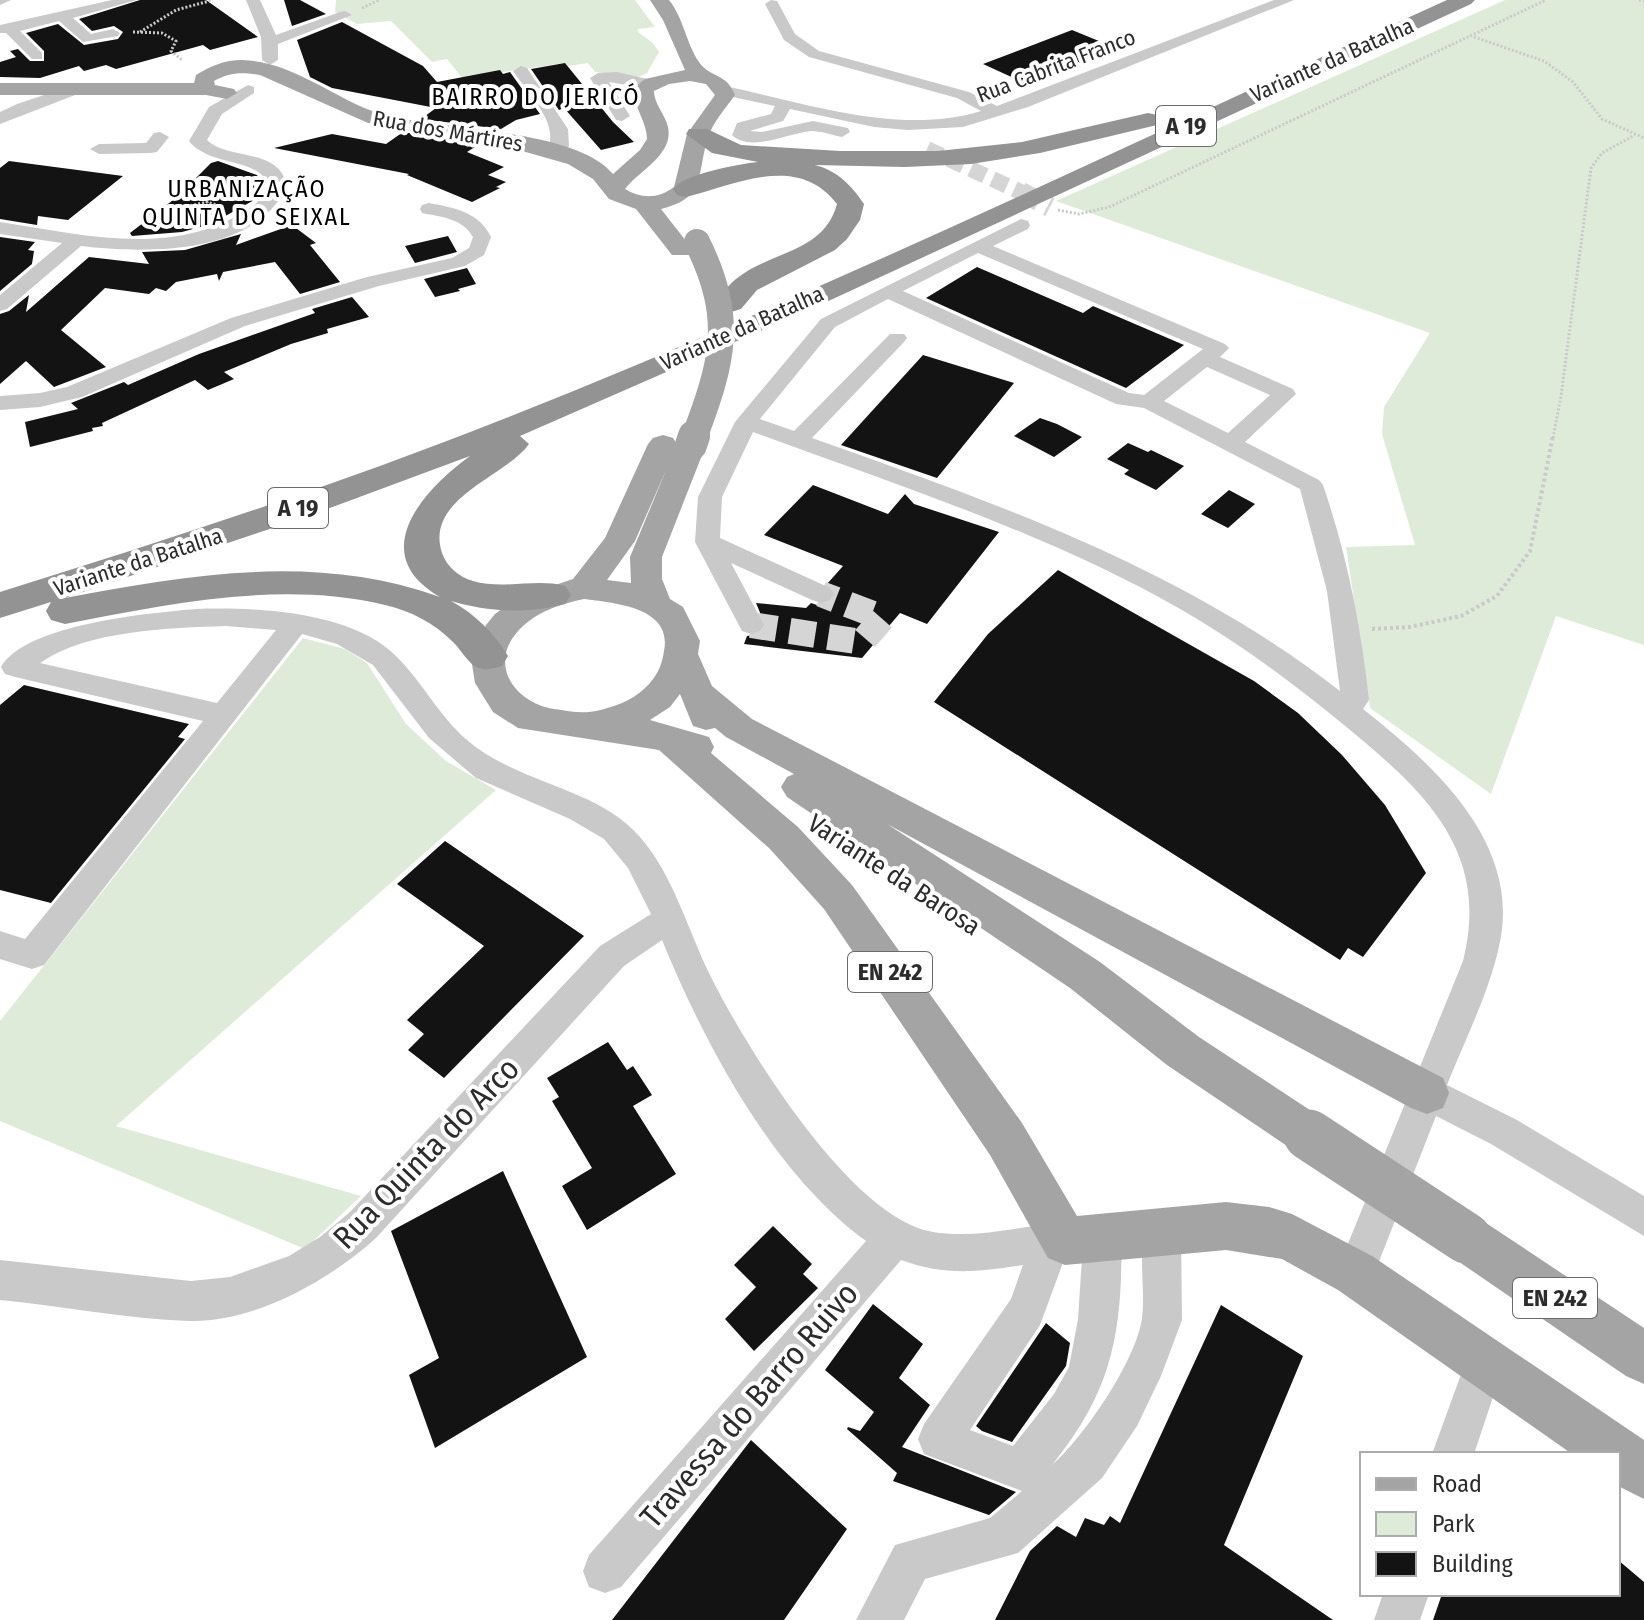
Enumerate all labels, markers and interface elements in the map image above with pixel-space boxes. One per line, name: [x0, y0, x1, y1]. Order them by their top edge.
street label: Variante da Batalha: [1246, 12, 1418, 108]
street label: Rua Cabrita Franco: [973, 23, 1139, 109]
district label: BAIRRO DO JERICÓ: [431, 83, 641, 111]
street label: Rua dos Mártires: [371, 105, 525, 157]
road number: A 19: [1156, 106, 1216, 146]
district label: URBANIZAÇÃO QUINTA DO SEIXAL: [142, 175, 352, 231]
street label: Variante da Batalha: [656, 280, 828, 376]
road number: A 19: [268, 488, 328, 528]
street label: Variante da Batalha: [50, 522, 226, 602]
street label: Variante da Barosa: [802, 808, 986, 942]
road number: EN 242: [848, 952, 932, 992]
street label: Rua Quinta do Arco: [325, 1049, 527, 1257]
street label: Travessa do Barro Ruivo: [632, 1274, 866, 1536]
road number: EN 242: [1513, 1278, 1597, 1318]
legend: [1360, 1452, 1620, 1596]
text: Road: [1432, 1470, 1482, 1498]
text: Park: [1432, 1510, 1475, 1538]
text: Building: [1432, 1550, 1514, 1578]

